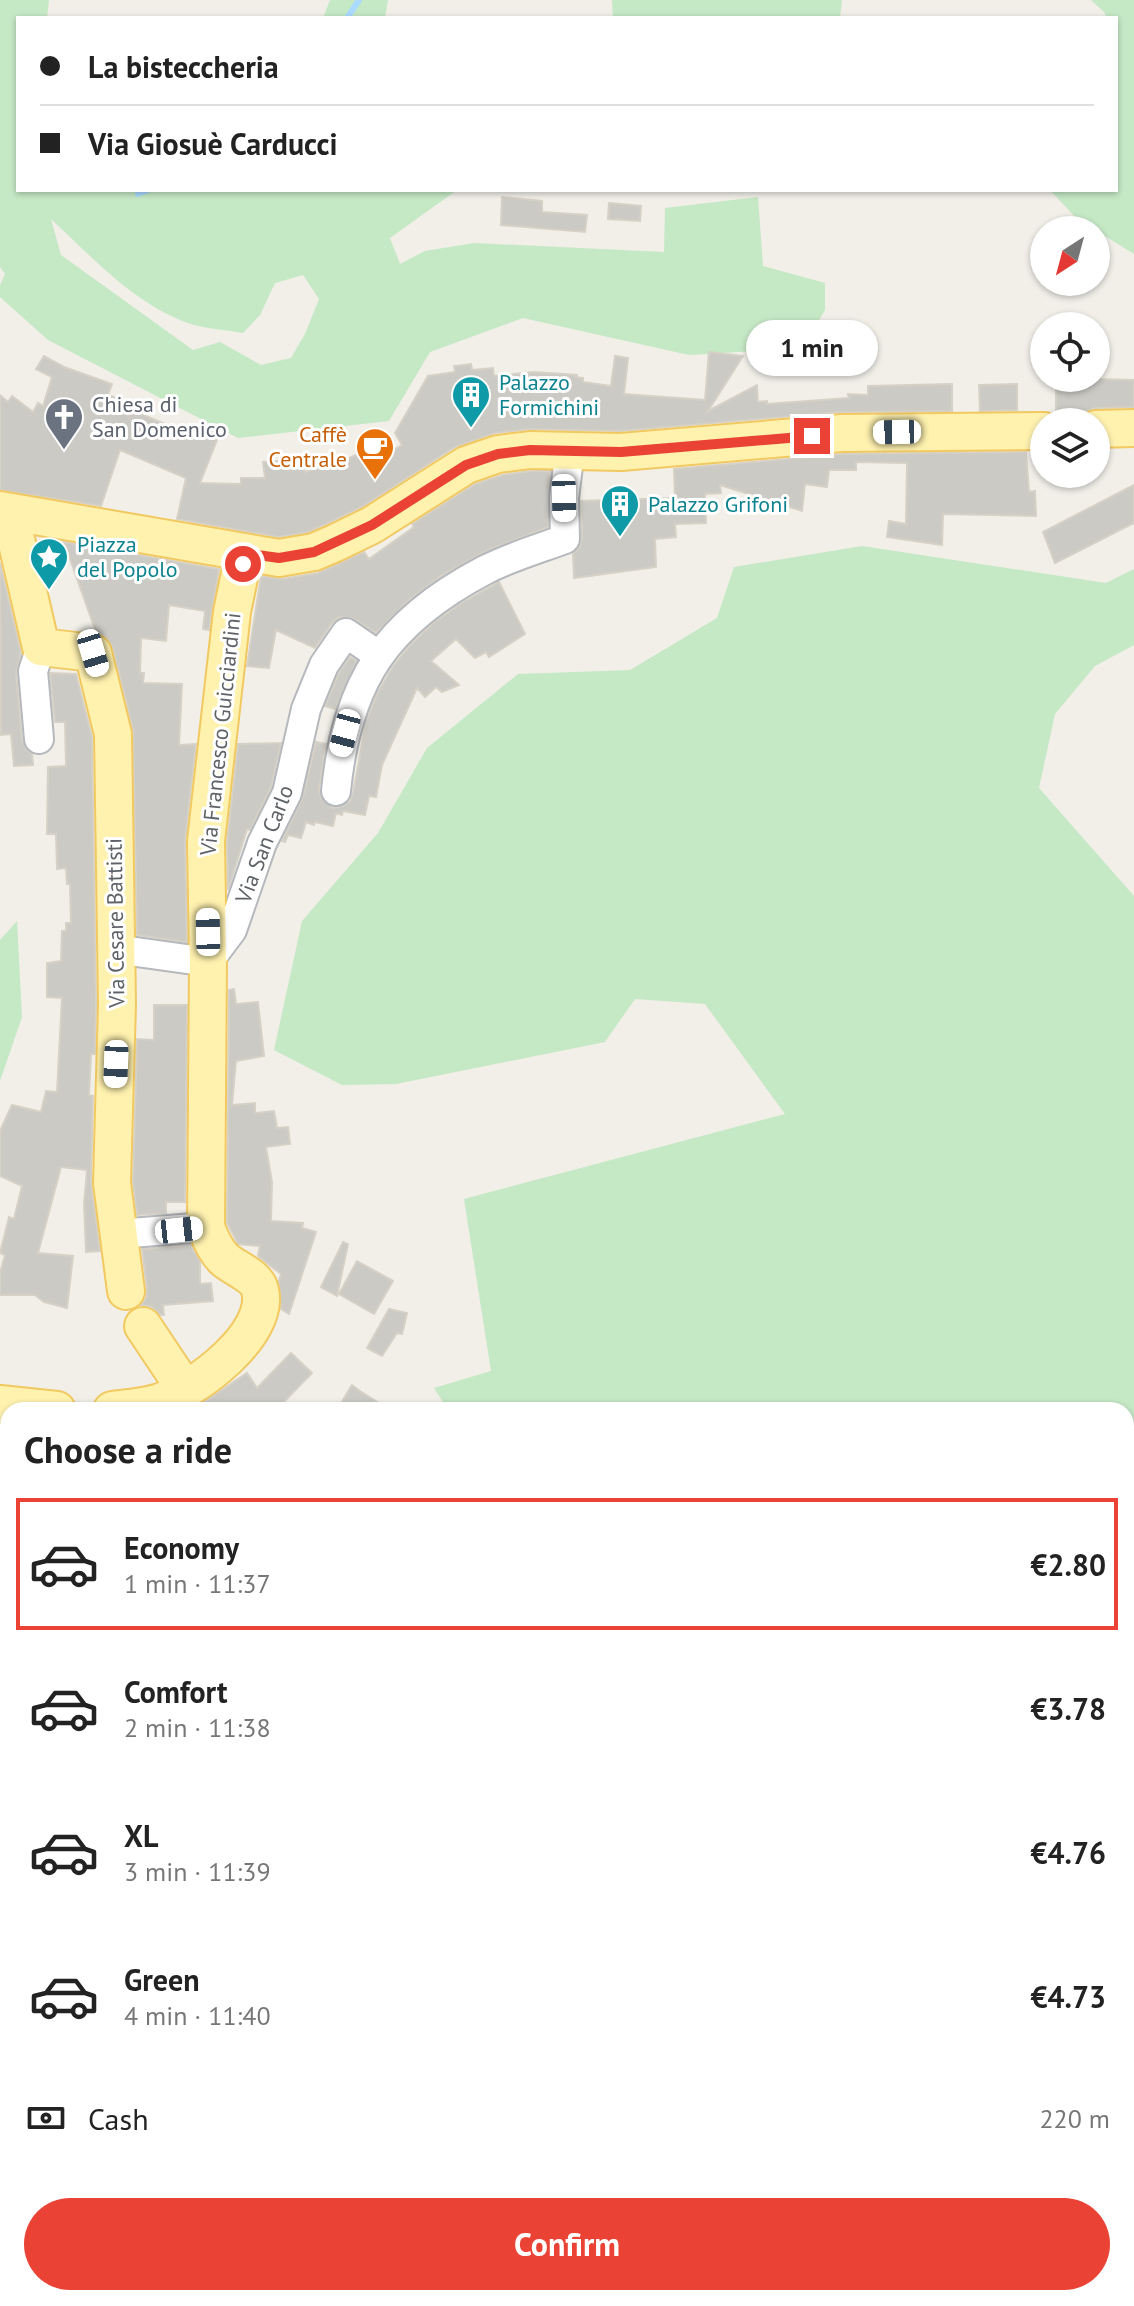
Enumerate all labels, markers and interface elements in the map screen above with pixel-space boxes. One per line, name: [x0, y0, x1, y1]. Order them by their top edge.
text: La bisteccheria: [88, 47, 279, 86]
text: Via Giosuè Carducci: [88, 124, 338, 163]
north arrow: [1030, 216, 1110, 296]
map controls: [1030, 216, 1110, 488]
button: locate: [1030, 312, 1110, 392]
callout: 1 min: [746, 320, 878, 376]
text: 1 min: [780, 331, 844, 364]
place label: Palazzo Formichini: [499, 368, 599, 421]
building icon: Palazzo Formichini: [450, 374, 492, 429]
place label: Chiesa di San Domenico: [92, 390, 227, 443]
church icon: Chiesa di San Domenico: [43, 396, 85, 451]
button: layers: [1030, 408, 1110, 488]
route end: [794, 418, 830, 454]
place label: Caffè Centrale: [269, 420, 347, 473]
car: [873, 420, 921, 444]
cafe icon: Caffè Centrale: [354, 426, 396, 481]
car: [552, 474, 576, 522]
building icon: Palazzo Grifoni: [599, 483, 641, 538]
place label: Palazzo Grifoni: [648, 490, 788, 518]
place label: Piazza del Popolo: [77, 530, 178, 583]
place icon: Piazza del Popolo: [28, 536, 70, 591]
route start: [225, 546, 261, 582]
street label: Via Francesco Guicciardini: [193, 611, 247, 858]
car: [75, 627, 111, 679]
car: [327, 707, 363, 759]
street label: Via San Carlo: [228, 781, 299, 908]
street label: Via Cesare Battisti: [100, 838, 130, 1009]
car: [196, 908, 220, 956]
car: [103, 1040, 129, 1088]
car: [154, 1216, 204, 1244]
text: Choose a ride: [24, 1426, 232, 1473]
icon: car: [28, 1528, 100, 1600]
text: Economy: [124, 1528, 239, 1567]
text: €2.80: [1031, 1545, 1106, 1584]
text: 1 min · 11:37: [124, 1567, 271, 1600]
icon: car: [28, 1672, 100, 1744]
text: Comfort: [124, 1672, 227, 1711]
text: €3.78: [1031, 1689, 1106, 1728]
text: 2 min · 11:38: [124, 1711, 271, 1744]
icon: car: [28, 1816, 100, 1888]
text: XL: [124, 1816, 158, 1855]
text: €4.76: [1031, 1833, 1106, 1872]
text: 3 min · 11:39: [124, 1855, 271, 1888]
icon: car: [28, 1960, 100, 2032]
text: Green: [124, 1960, 199, 1999]
text: €4.73: [1031, 1977, 1106, 2016]
text: 4 min · 11:40: [124, 1999, 271, 2032]
icon: cash: [24, 2096, 68, 2140]
text: Cash: [88, 2099, 149, 2138]
text: 220 m: [1039, 2102, 1110, 2135]
button: Confirm: [24, 2198, 1110, 2290]

